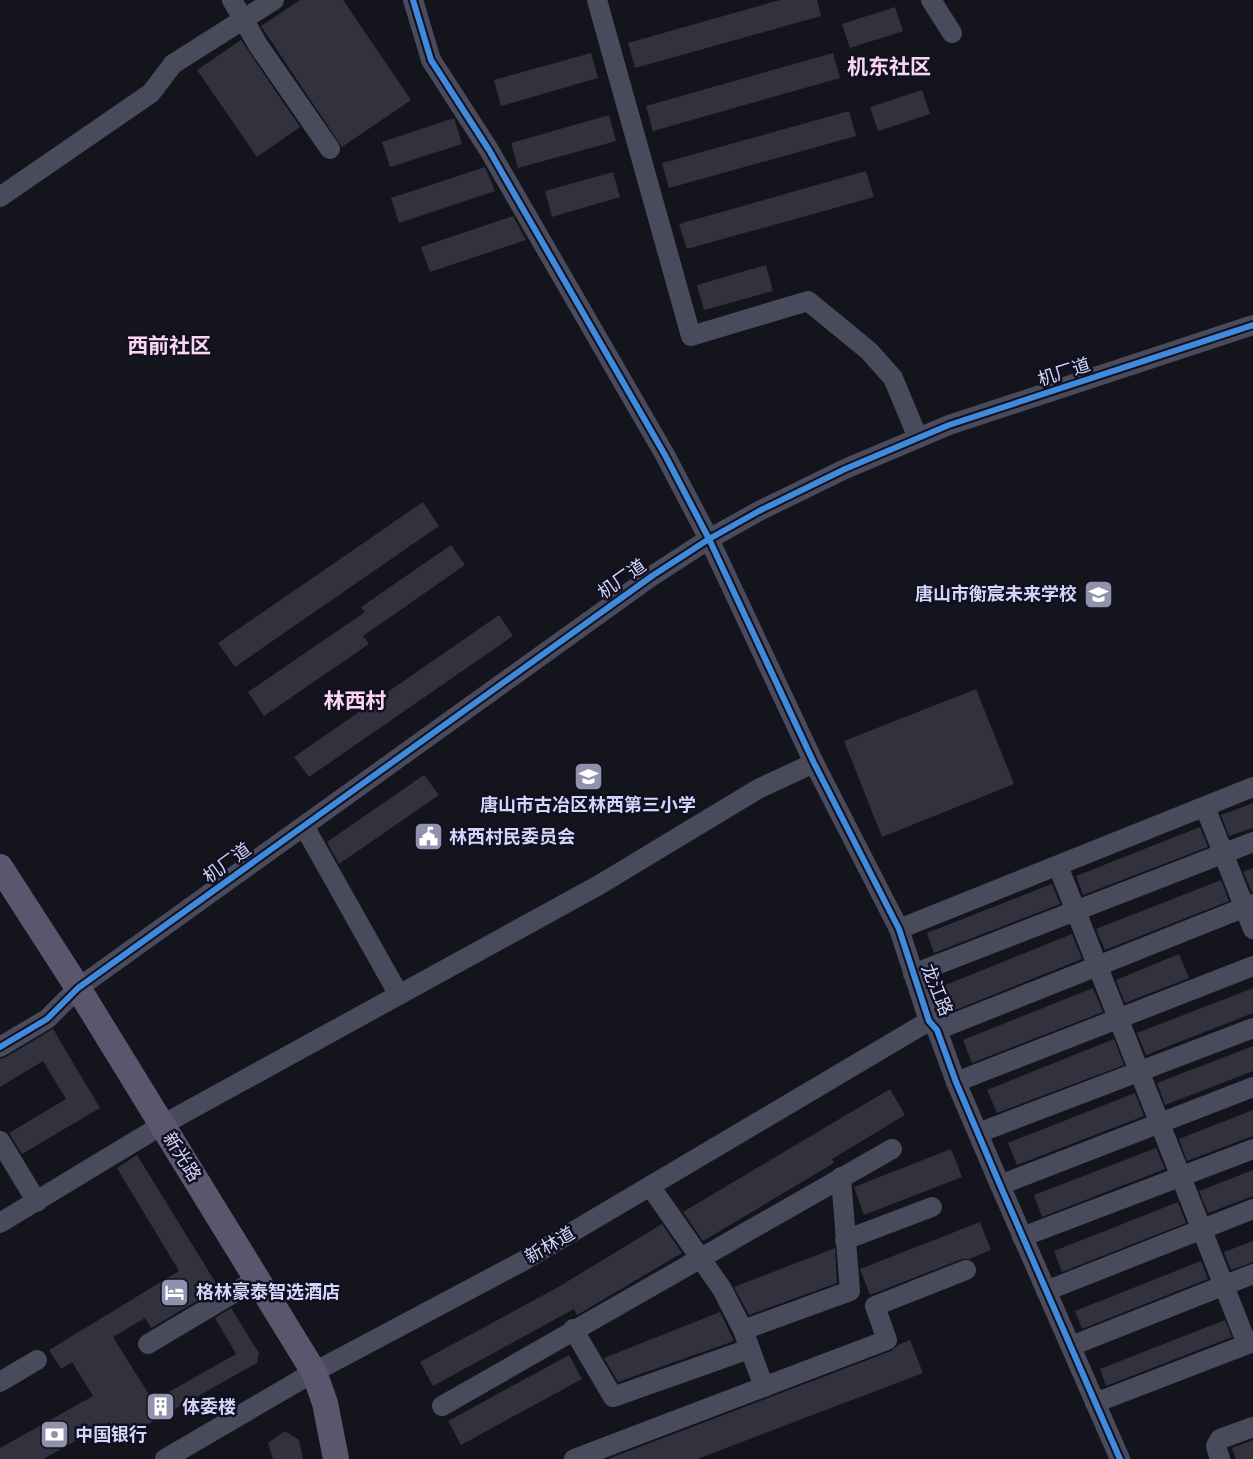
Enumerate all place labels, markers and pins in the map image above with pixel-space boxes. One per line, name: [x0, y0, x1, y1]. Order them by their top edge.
school or university icon: 唐山市衡宸未来学校: [1082, 578, 1114, 610]
place label: 唐山市衡宸未来学校: [915, 583, 1077, 605]
school or university icon: 唐山市古冶区林西第三小学: [572, 760, 604, 792]
place label: 唐山市古冶区林西第三小学: [480, 794, 696, 816]
public building icon: 林西村民委员会: [412, 821, 444, 853]
place label: 林西村民委员会: [449, 826, 575, 848]
hotel icon: 格林豪泰智选酒店: [159, 1276, 191, 1308]
place label: 格林豪泰智选酒店: [196, 1281, 340, 1303]
building icon: 体委楼: [145, 1391, 177, 1423]
place label: 体委楼: [182, 1396, 236, 1418]
bank icon: 中国银行: [38, 1419, 70, 1451]
place label: 中国银行: [75, 1424, 147, 1446]

